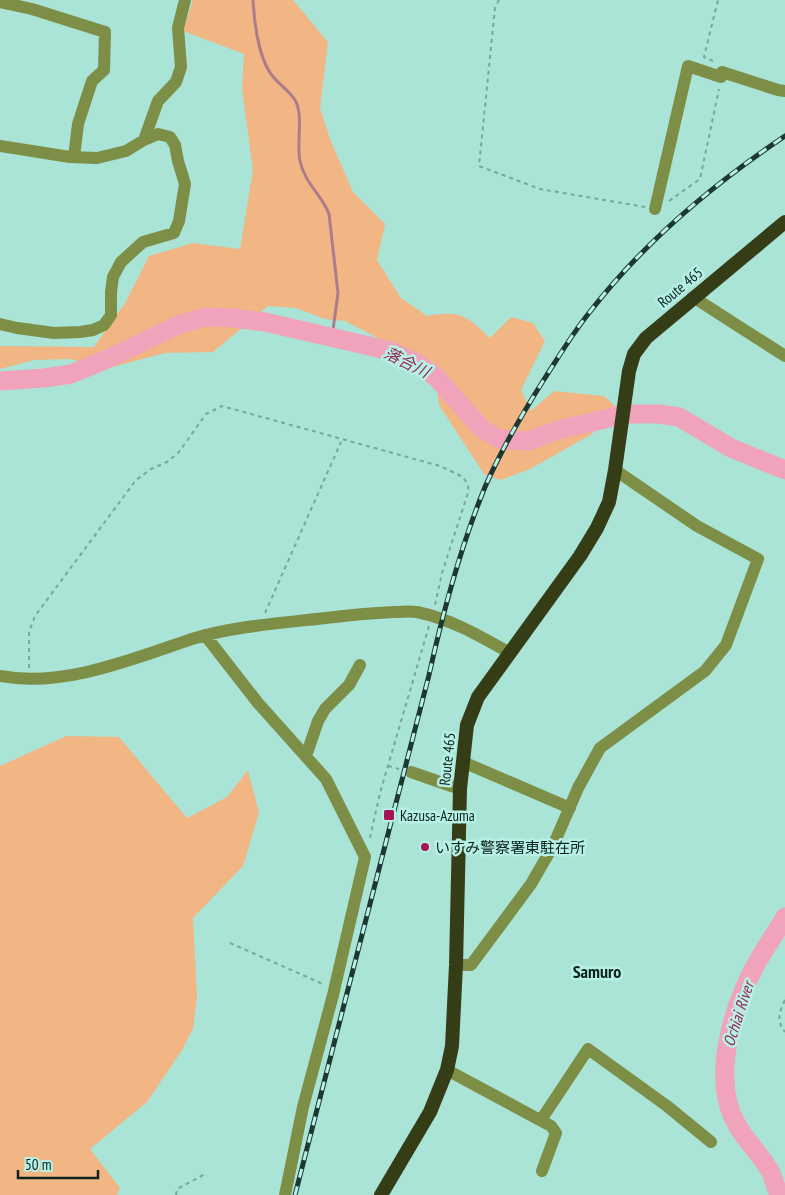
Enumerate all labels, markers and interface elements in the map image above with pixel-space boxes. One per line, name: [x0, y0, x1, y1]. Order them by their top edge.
street label: Route 465: [653, 263, 707, 311]
water label: 落合川: [381, 342, 435, 382]
street label: Route 465: [435, 732, 459, 786]
place label: Kazusa-Azuma: [400, 806, 475, 825]
marker: Kazusa-Azuma: [382, 808, 396, 822]
place label: いすみ警察署東駐在所: [435, 838, 585, 857]
marker: いすみ警察署東駐在所: [419, 841, 431, 853]
district label: Samuro: [573, 960, 621, 983]
water label: Ochiai River: [718, 977, 759, 1049]
scale bar: [18, 1148, 98, 1180]
text: 50 m: [25, 1155, 51, 1174]

